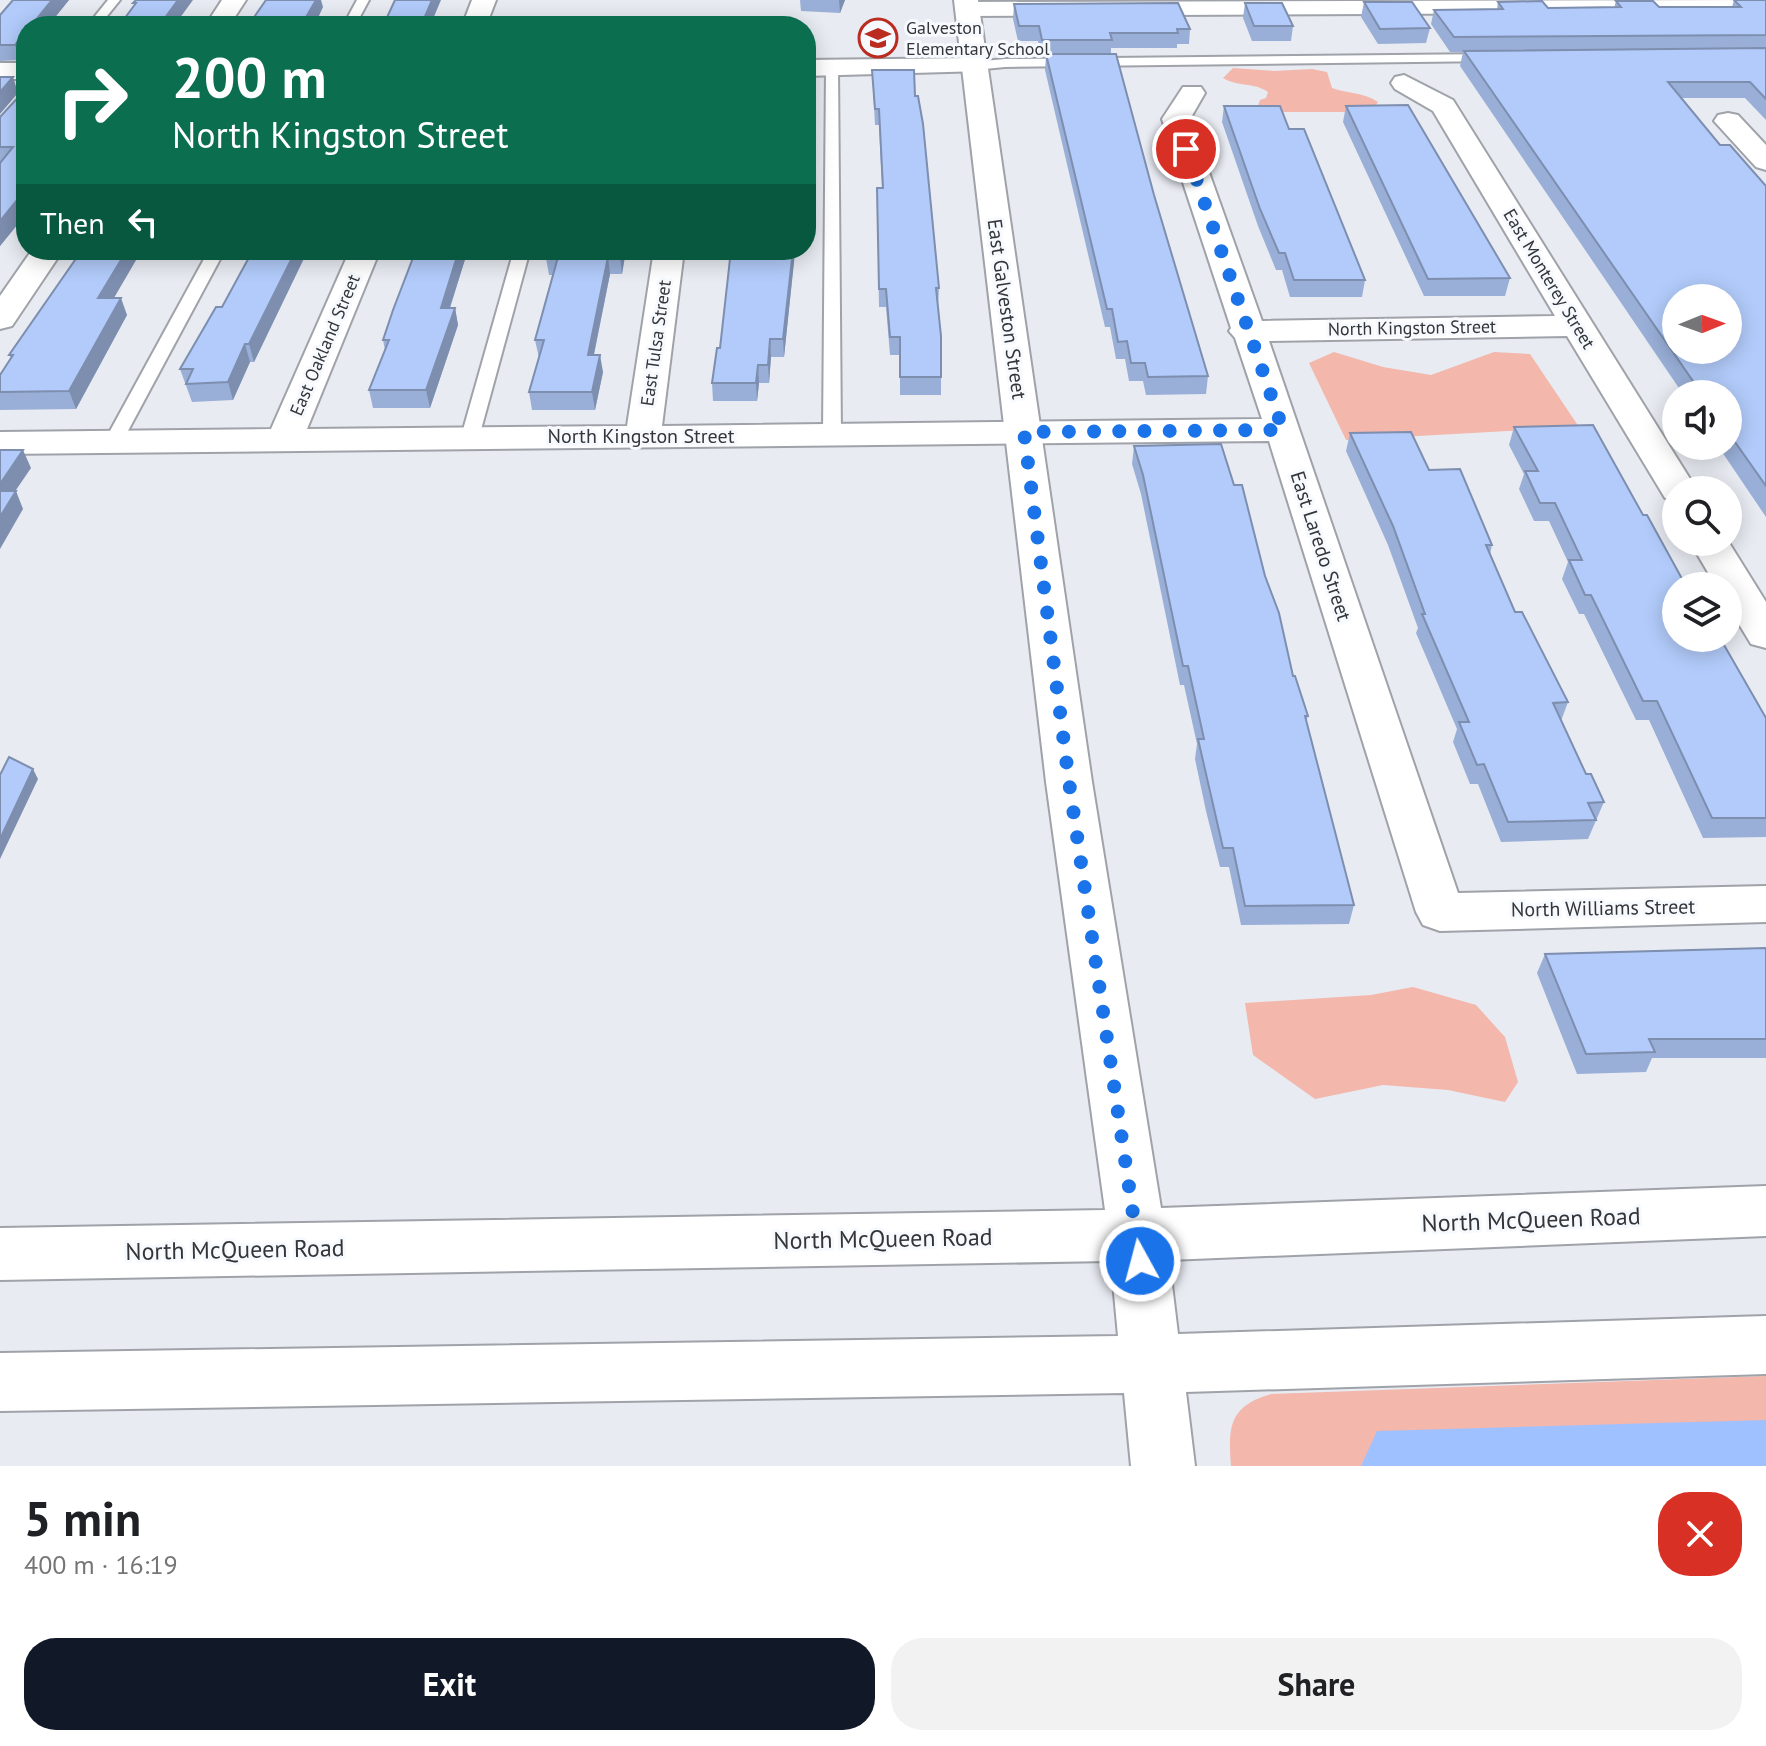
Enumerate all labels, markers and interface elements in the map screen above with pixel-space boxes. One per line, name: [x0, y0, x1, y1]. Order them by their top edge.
place label: Galveston Elementary School: [906, 16, 1050, 60]
school or university icon: Galveston Elementary School: [857, 17, 899, 59]
text: 200 m: [172, 41, 327, 113]
icon: right: [40, 48, 144, 152]
text: North Kingston Street: [172, 111, 509, 158]
pin: [1152, 115, 1220, 183]
icon: arrive: [1164, 127, 1208, 171]
icon: left: [121, 200, 165, 244]
text: Then: [40, 203, 105, 242]
street label: East Monterey Street: [1499, 205, 1600, 353]
street label: East Galveston Street: [981, 217, 1033, 401]
street label: East Oakland Street: [284, 271, 365, 419]
street label: East Tulsa Street: [635, 279, 676, 407]
north arrow: [1662, 284, 1742, 364]
map controls: [1662, 284, 1742, 652]
street label: North Kingston Street: [1328, 315, 1496, 340]
button: sound: [1662, 380, 1742, 460]
street label: North Kingston Street: [548, 423, 735, 449]
street label: East Laredo Street: [1285, 468, 1358, 624]
button: search: [1662, 476, 1742, 556]
button: layers: [1662, 572, 1742, 652]
street label: North Williams Street: [1511, 893, 1696, 923]
street label: North McQueen Road: [1421, 1200, 1641, 1239]
position arrow: [1098, 1219, 1182, 1303]
street label: North McQueen Road: [773, 1221, 993, 1256]
street label: North McQueen Road: [125, 1232, 345, 1267]
text: 5 min: [24, 1487, 141, 1549]
button: close: [1658, 1492, 1742, 1576]
text: 400 m · 16:19: [24, 1548, 178, 1581]
button: Exit: [24, 1638, 875, 1730]
button: Share: [891, 1638, 1742, 1730]

